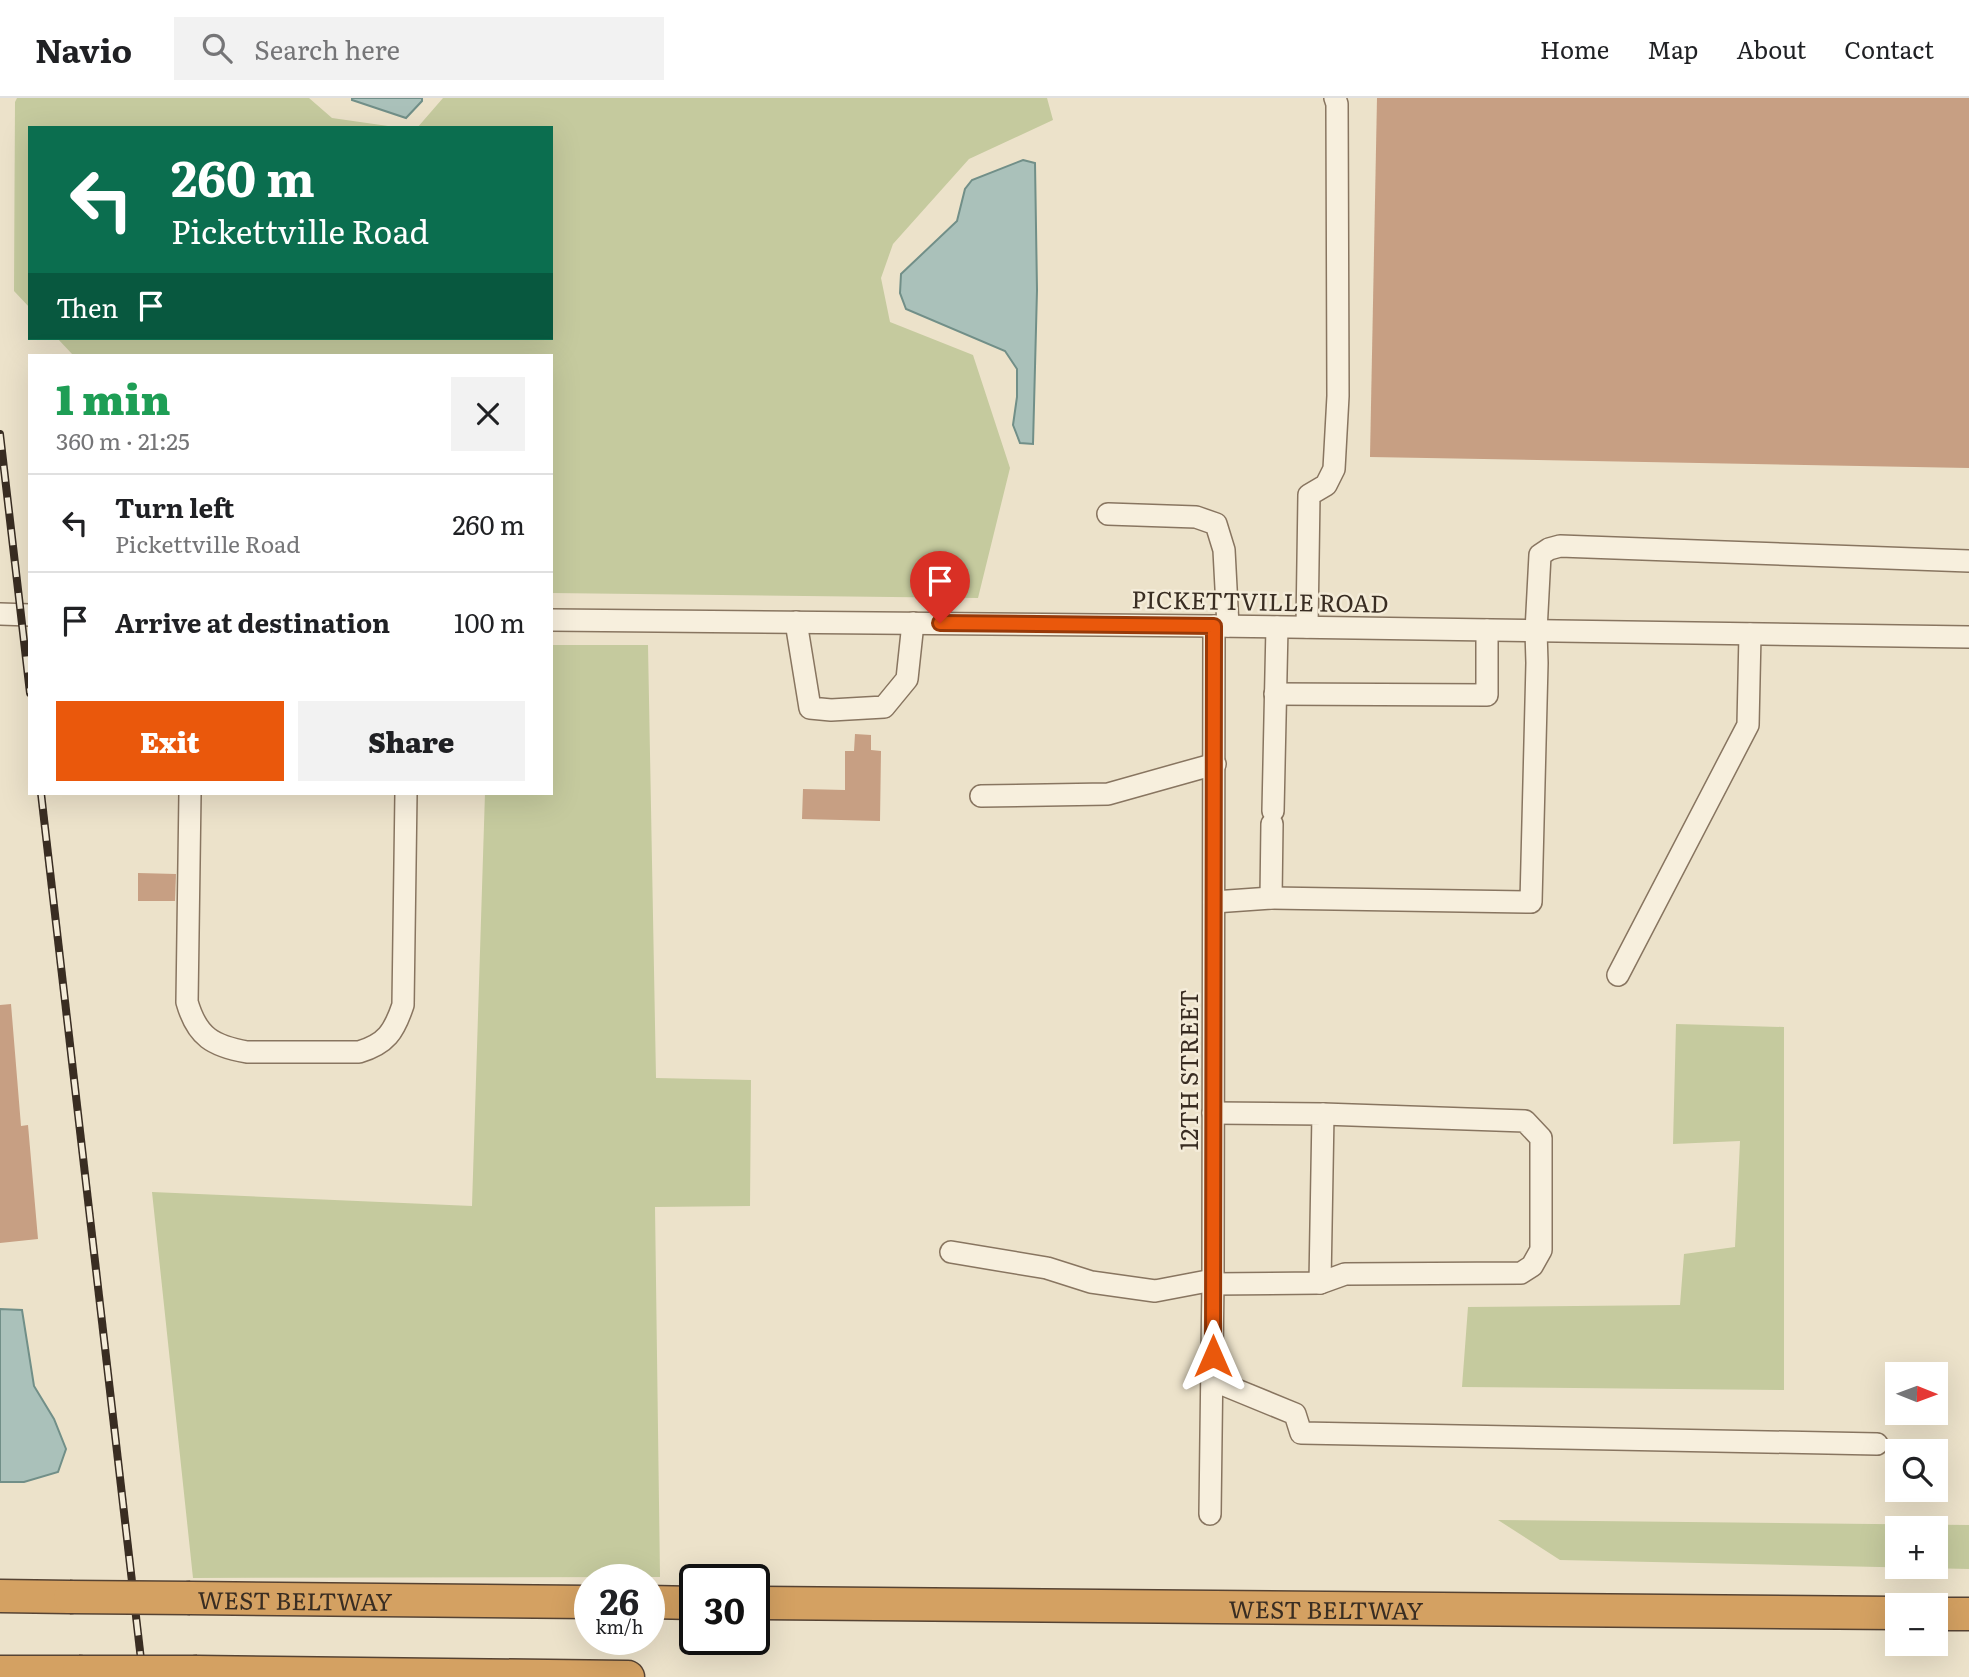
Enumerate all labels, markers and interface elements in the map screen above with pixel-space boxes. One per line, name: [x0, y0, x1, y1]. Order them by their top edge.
search box: [174, 17, 664, 80]
text: Navio: [35, 24, 132, 73]
icon: search: [198, 29, 236, 67]
text: Search here: [254, 29, 400, 68]
text: Home: [1540, 31, 1609, 66]
text: Map: [1647, 31, 1698, 66]
text: About: [1736, 31, 1806, 66]
text: Contact: [1844, 31, 1934, 66]
text: 260 m: [171, 139, 315, 212]
icon: left: [56, 154, 147, 245]
text: Pickettville Road: [171, 206, 429, 254]
text: Then: [56, 287, 118, 326]
icon: arrive: [132, 287, 170, 325]
text: 1 min: [56, 366, 171, 428]
button: close: [451, 377, 525, 451]
text: 360 m · 21:25: [56, 423, 190, 457]
text: Turn left: [115, 487, 234, 526]
icon: left: [56, 504, 94, 542]
text: 260 m: [452, 504, 525, 543]
text: Pickettville Road: [115, 526, 300, 560]
pin: [910, 551, 970, 623]
icon: arrive: [921, 562, 959, 600]
street label: PICKETTVILLE ROAD: [1131, 580, 1389, 620]
icon: arrive: [56, 602, 94, 640]
text: Arrive at destination: [115, 602, 390, 641]
text: 100 m: [454, 602, 525, 641]
button: Exit: [56, 701, 284, 781]
button: Share: [298, 701, 525, 781]
street label: 12TH STREET: [1170, 989, 1205, 1151]
position arrow: [1176, 1319, 1250, 1393]
north arrow: [1885, 1362, 1948, 1424]
map controls: [1885, 1362, 1948, 1656]
button: search: [1885, 1439, 1948, 1502]
button: +: [1885, 1516, 1948, 1579]
speed limit sign: 30: [679, 1564, 770, 1655]
text: 26: [600, 1574, 639, 1626]
street label: WEST BELTWAY: [197, 1581, 393, 1618]
street label: WEST BELTWAY: [1228, 1590, 1424, 1626]
button: −: [1885, 1593, 1948, 1656]
text: km/h: [596, 1613, 643, 1640]

